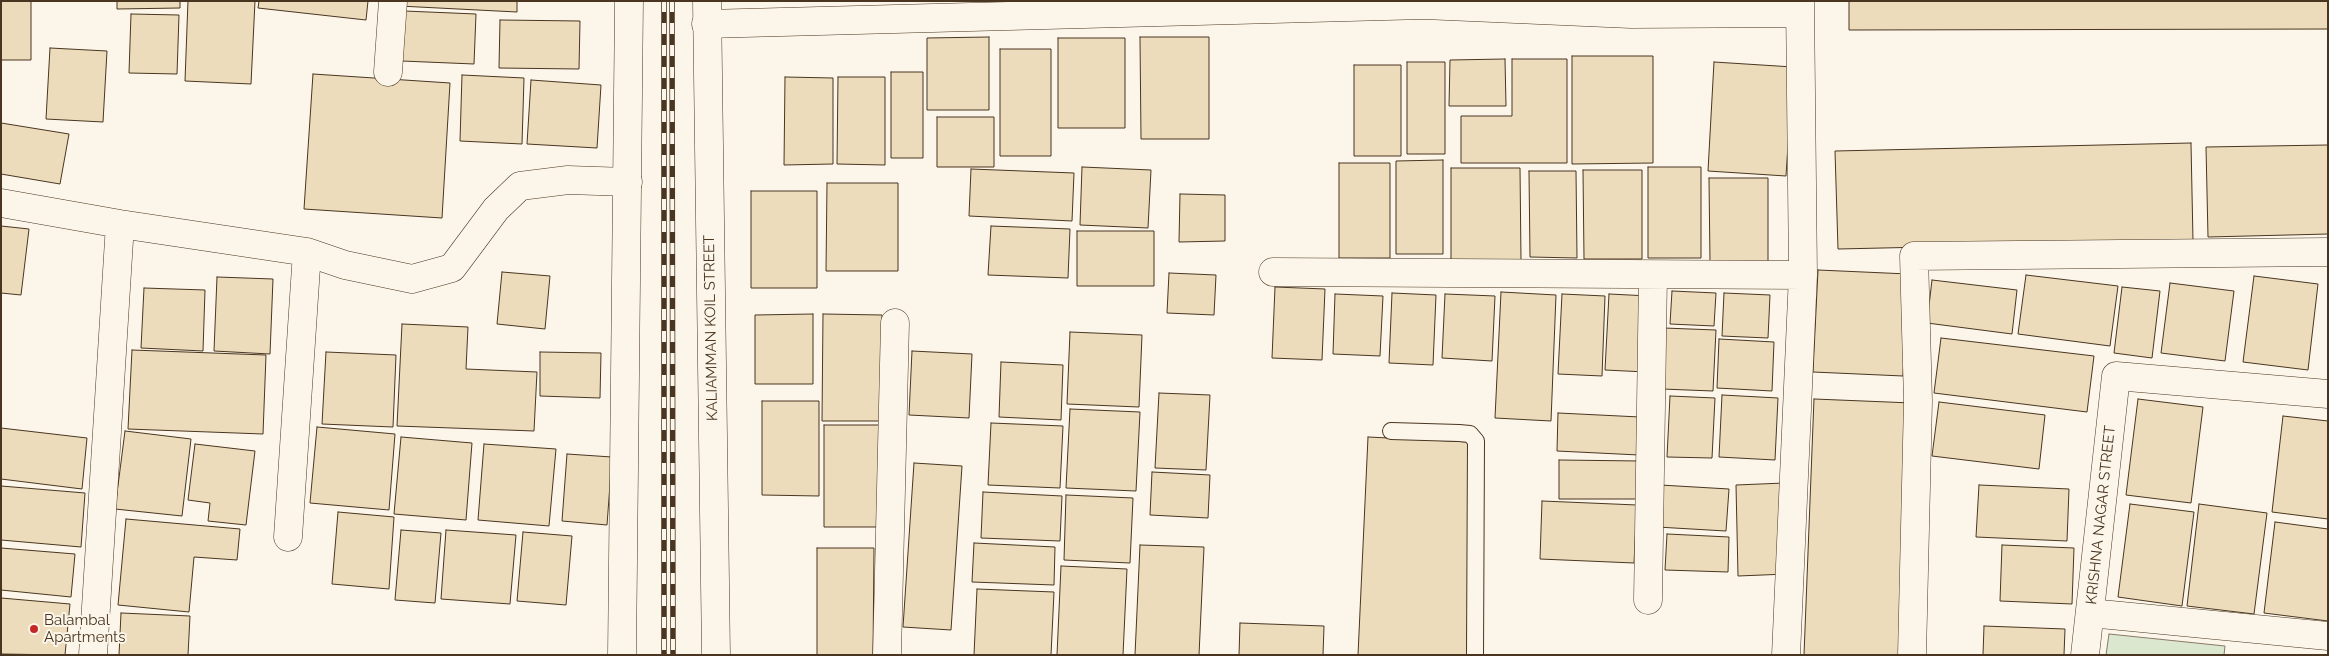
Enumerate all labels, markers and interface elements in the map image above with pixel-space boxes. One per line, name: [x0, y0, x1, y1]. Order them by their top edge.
street label: KALIAMMAN KOIL STREET: [700, 235, 722, 421]
street label: KRISHNA NAGAR STREET: [2083, 424, 2119, 606]
place label: Balambal Apartments: [44, 611, 125, 646]
marker: Balambal Apartments: [28, 623, 40, 635]

